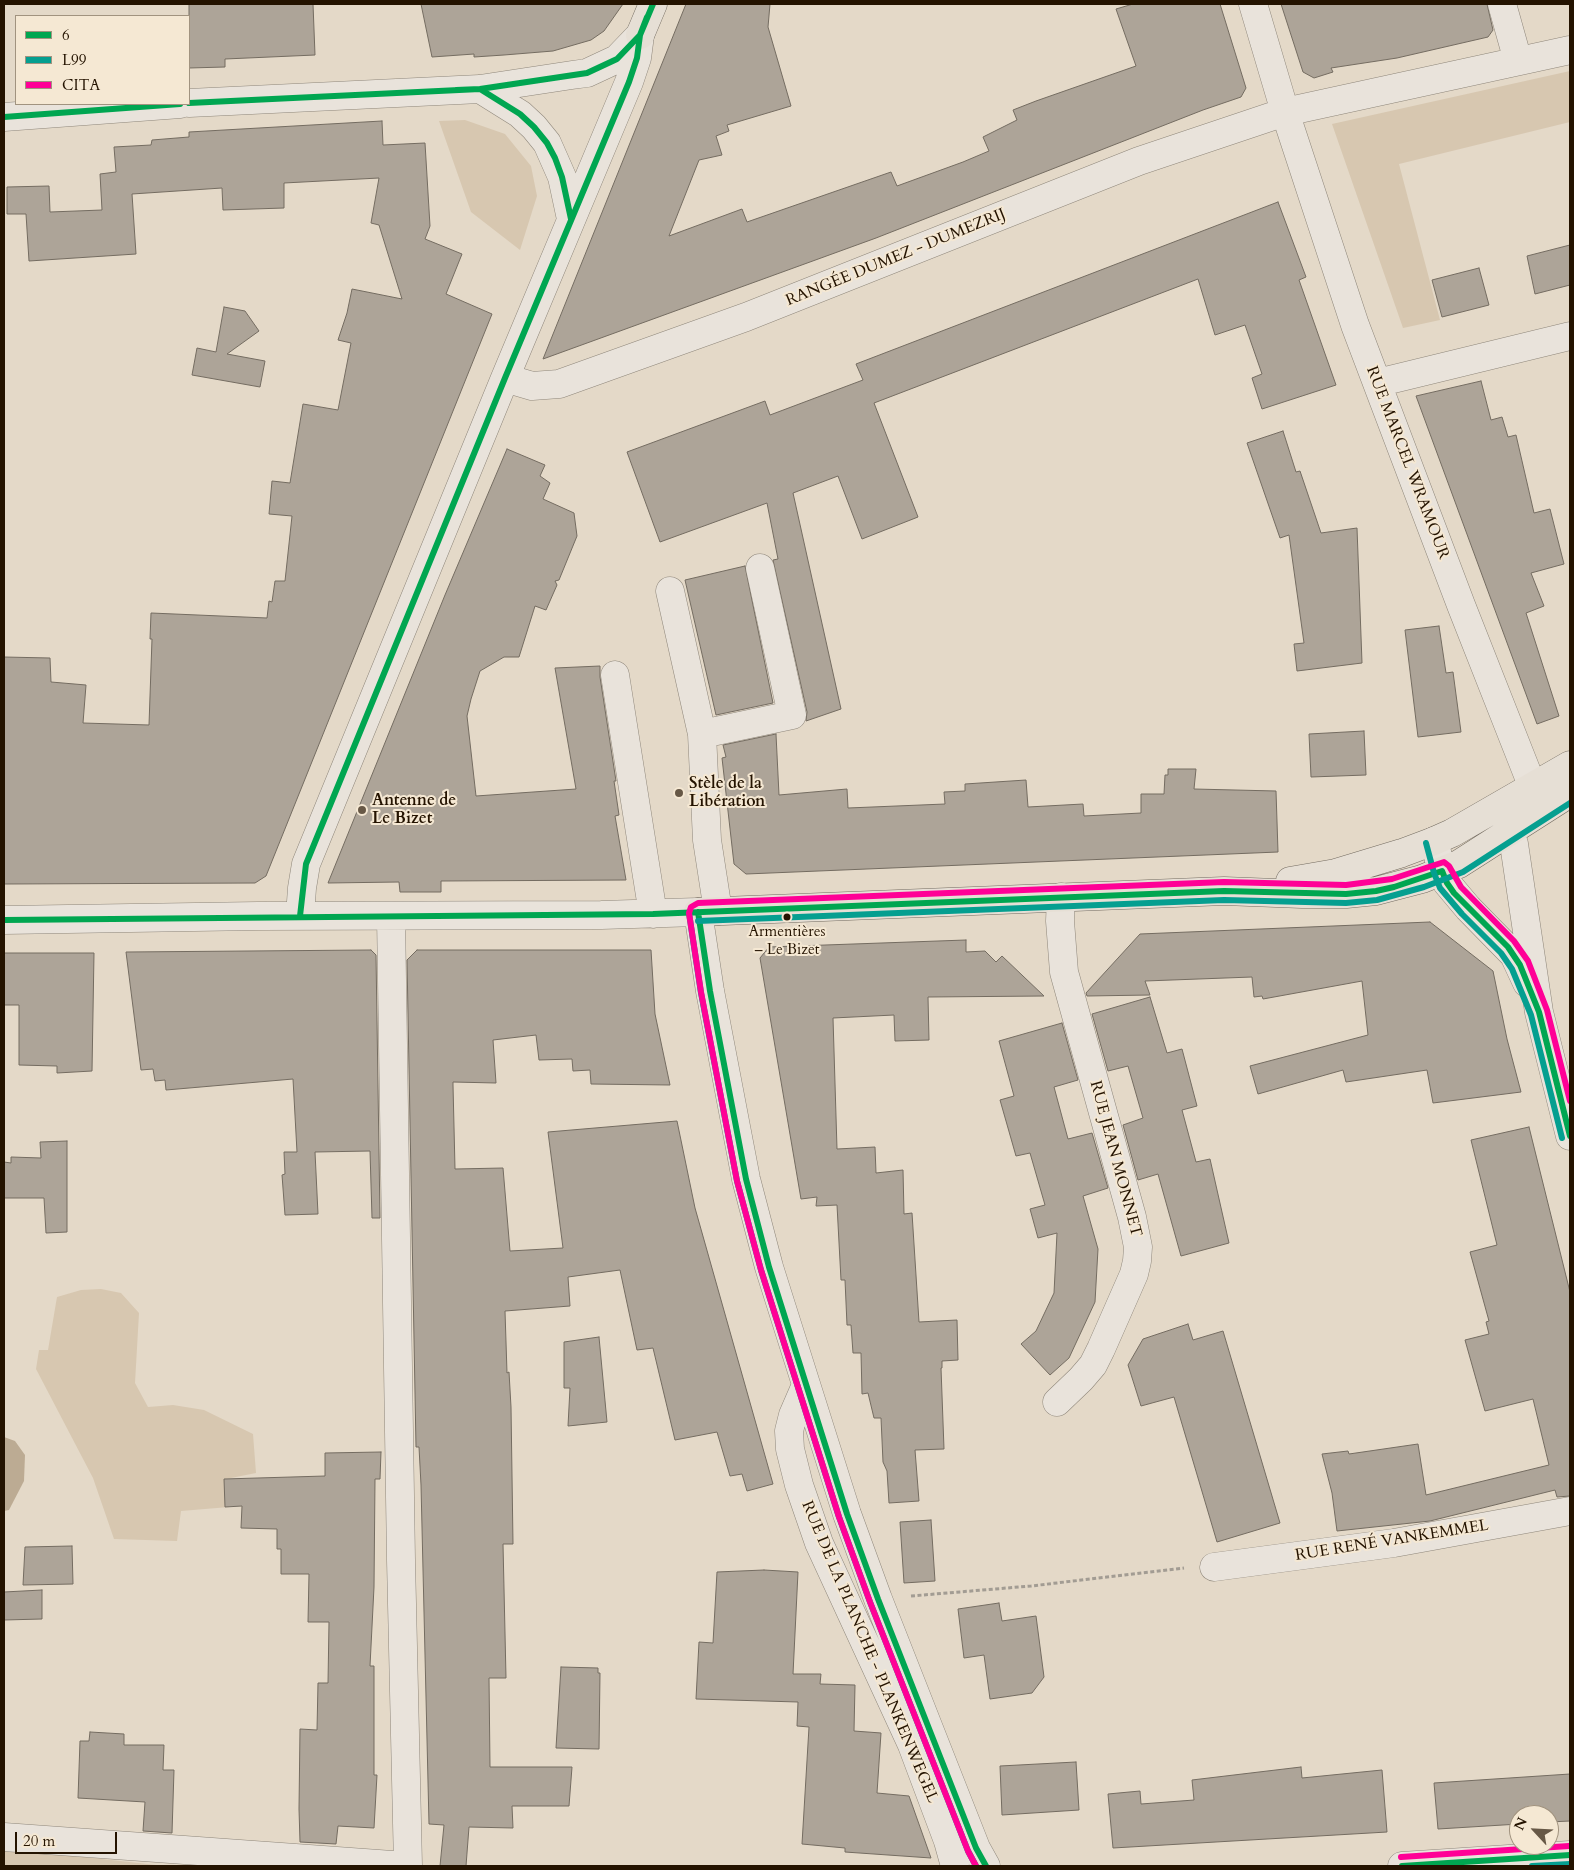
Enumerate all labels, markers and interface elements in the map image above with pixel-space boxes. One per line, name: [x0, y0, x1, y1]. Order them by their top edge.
legend: [15, 15, 190, 105]
text: 6: [62, 25, 70, 45]
text: L99: [62, 50, 86, 70]
text: CITA: [62, 75, 100, 95]
street label: RANGÉE DUMEZ - DUMEZRIJ: [783, 205, 1009, 311]
street label: RUE MARCEL WRAMOUR: [1361, 364, 1453, 562]
place label: Stèle de la Libération: [689, 774, 765, 812]
marker: Stèle de la Libération: [673, 787, 685, 799]
place label: Antenne de Le Bizet: [372, 791, 456, 829]
marker: Antenne de Le Bizet: [356, 804, 368, 816]
marker: Armentières – Le Bizet: [782, 912, 792, 922]
place label: Armentières – Le Bizet: [748, 924, 826, 959]
street label: RUE JEAN MONNET: [1085, 1079, 1145, 1239]
street label: RUE DE LA PLANCHE - PLANKENWEGEL: [797, 1498, 941, 1806]
street label: RUE RENÉ VANKEMMEL: [1294, 1516, 1490, 1566]
north arrow: [1509, 1805, 1559, 1855]
text: N: [1510, 1814, 1532, 1833]
scale bar: [18, 1822, 120, 1854]
text: 20 m: [23, 1831, 55, 1851]

